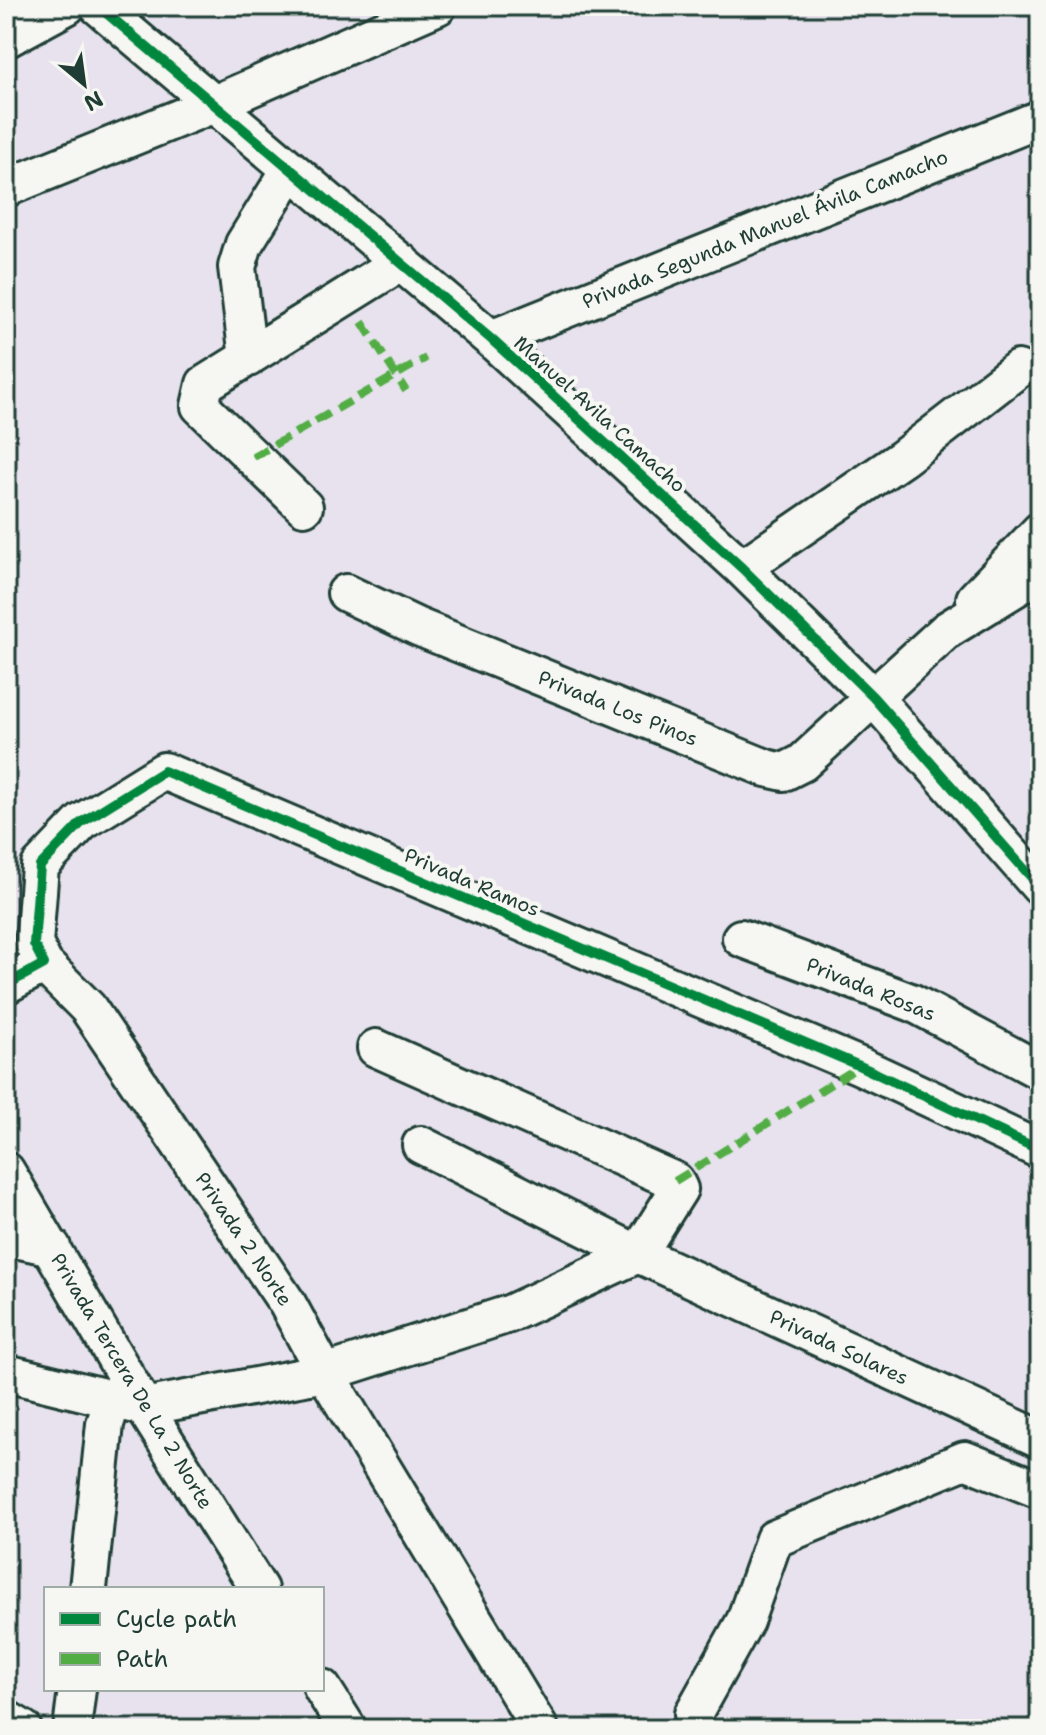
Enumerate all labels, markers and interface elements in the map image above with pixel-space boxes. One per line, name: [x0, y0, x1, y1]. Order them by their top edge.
north arrow: [44, 44, 124, 124]
text: N: [79, 84, 108, 118]
street label: Privada Segunda Manuel Ávila Camacho: [578, 143, 952, 315]
street label: Manuel Avila Camacho: [509, 330, 691, 498]
street label: Privada Los Pinos: [534, 664, 702, 752]
street label: Privada Ramos: [400, 842, 544, 922]
street label: Privada Rosas: [803, 951, 939, 1027]
street label: Privada 2 Norte: [190, 1167, 298, 1311]
street label: Privada Tercera De La 2 Norte: [45, 1248, 219, 1514]
street label: Privada Solares: [765, 1303, 913, 1391]
legend: [44, 1587, 324, 1691]
text: Cycle path: [116, 1603, 237, 1635]
text: Path: [116, 1643, 168, 1675]

